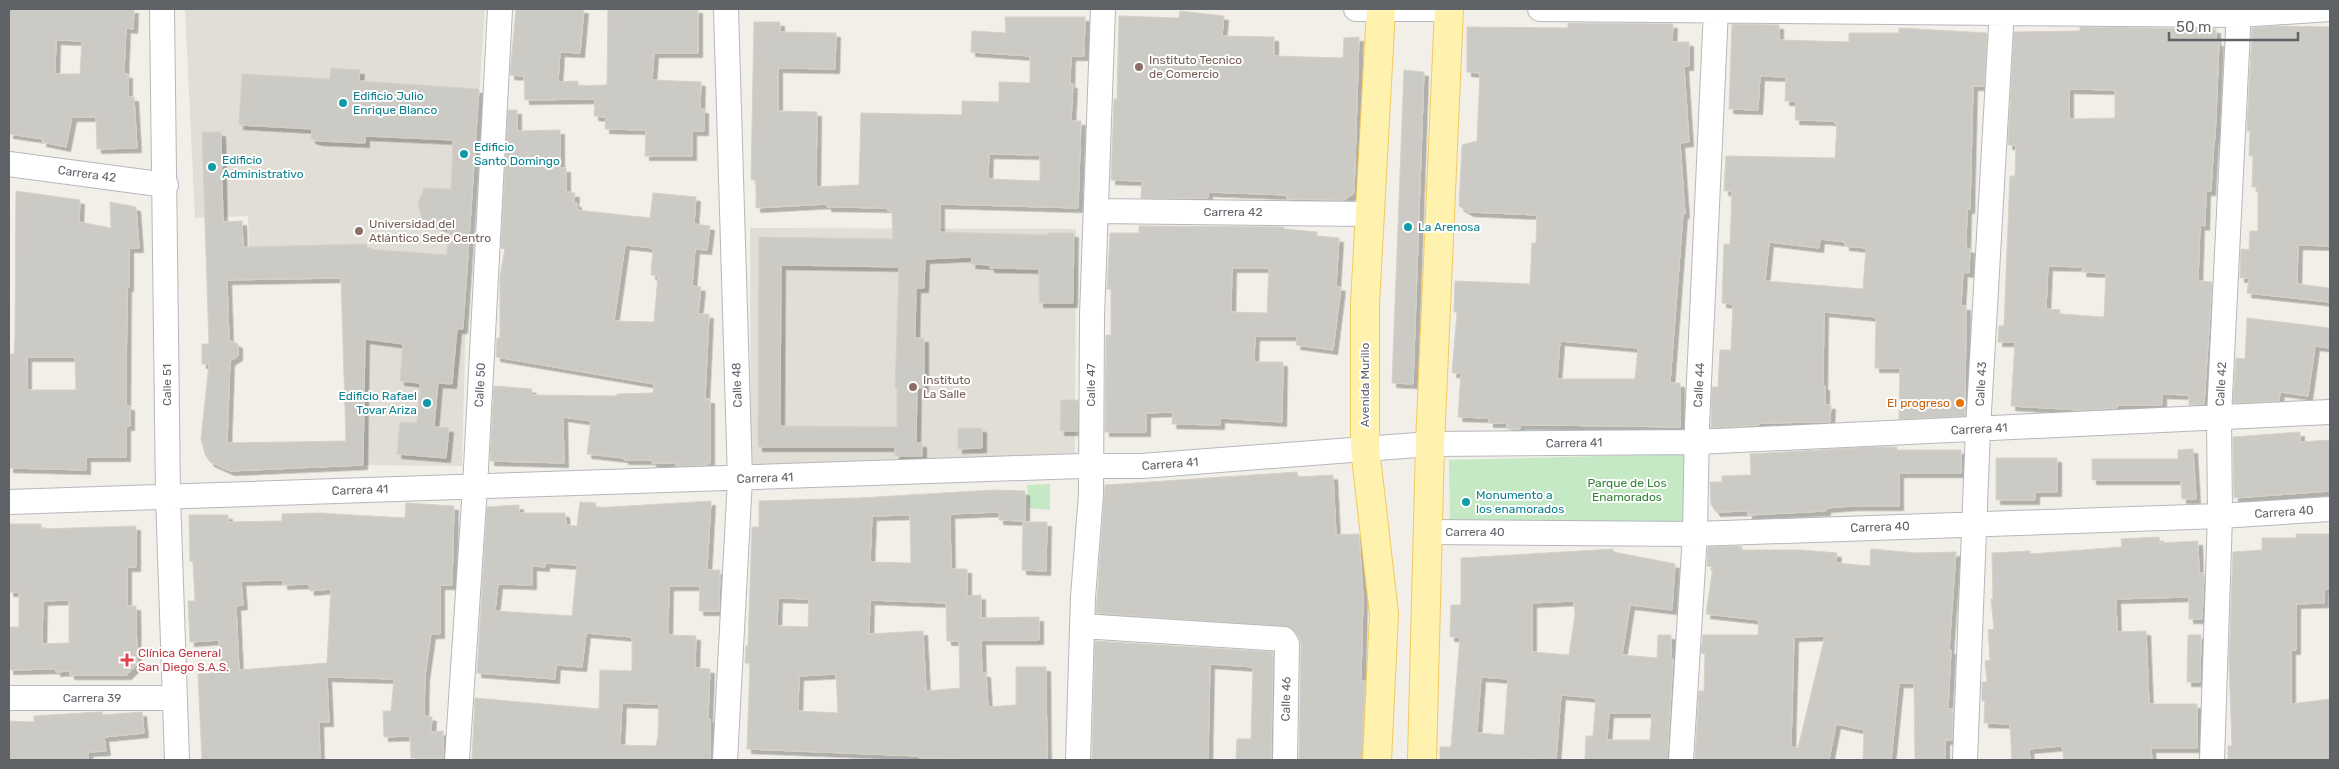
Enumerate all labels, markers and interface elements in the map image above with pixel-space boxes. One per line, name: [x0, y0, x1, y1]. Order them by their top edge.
scale bar: [2169, 10, 2298, 42]
text: 50 m: [2176, 18, 2211, 36]
place label: Instituto Tecnico de Comercio: [1149, 53, 1242, 81]
marker: Instituto Tecnico de Comercio: [1133, 61, 1145, 73]
place label: Edificio Julio Enrique Blanco: [353, 89, 437, 117]
marker: Edificio Julio Enrique Blanco: [337, 97, 349, 109]
place label: Edificio Santo Domingo: [474, 140, 560, 168]
marker: Edificio Santo Domingo: [458, 148, 470, 160]
place label: Edificio Administrativo: [222, 153, 304, 181]
marker: Edificio Administrativo: [206, 161, 218, 173]
street label: Carrera 42: [57, 163, 117, 185]
street label: Carrera 42: [1204, 205, 1262, 219]
place label: Universidad del Atlántico Sede Centro: [369, 217, 491, 245]
place label: La Arenosa: [1418, 220, 1480, 234]
marker: La Arenosa: [1402, 221, 1414, 233]
marker: Universidad del Atlántico Sede Centro: [353, 225, 365, 237]
street label: Avenida Murillo: [1358, 343, 1372, 427]
street label: Calle 43: [1973, 361, 1989, 407]
street label: Calle 42: [2213, 361, 2229, 407]
street label: Calle 50: [472, 362, 488, 408]
street label: Calle 48: [729, 362, 745, 408]
street label: Calle 44: [1691, 362, 1707, 408]
street label: Calle 47: [1084, 363, 1098, 407]
street label: Calle 51: [160, 364, 174, 406]
place label: Instituto La Salle: [923, 373, 971, 401]
marker: Instituto La Salle: [907, 381, 919, 393]
place label: Edificio Rafael Tovar Ariza: [339, 389, 417, 417]
place label: El progreso: [1887, 396, 1950, 410]
marker: Edificio Rafael Tovar Ariza: [421, 397, 433, 409]
marker: El progreso: [1954, 397, 1966, 409]
street label: Carrera 41: [1950, 421, 2008, 437]
street label: Carrera 41: [1546, 436, 1602, 450]
street label: Carrera 41: [1141, 455, 1199, 473]
street label: Carrera 41: [736, 470, 794, 486]
park label: Parque de Los Enamorados: [1587, 476, 1667, 504]
street label: Carrera 41: [331, 482, 389, 498]
place label: Monumento a los enamorados: [1476, 488, 1564, 516]
marker: Monumento a los enamorados: [1460, 496, 1472, 508]
street label: Carrera 40: [2254, 503, 2314, 521]
street label: Carrera 40: [1850, 519, 1910, 535]
street label: Carrera 40: [1445, 525, 1505, 539]
place label: Clínica General San Diego S.A.S.: [138, 646, 229, 674]
marker: Clínica General San Diego S.A.S.: [120, 653, 134, 667]
street label: Calle 46: [1279, 676, 1293, 722]
street label: Carrera 39: [63, 691, 121, 705]

